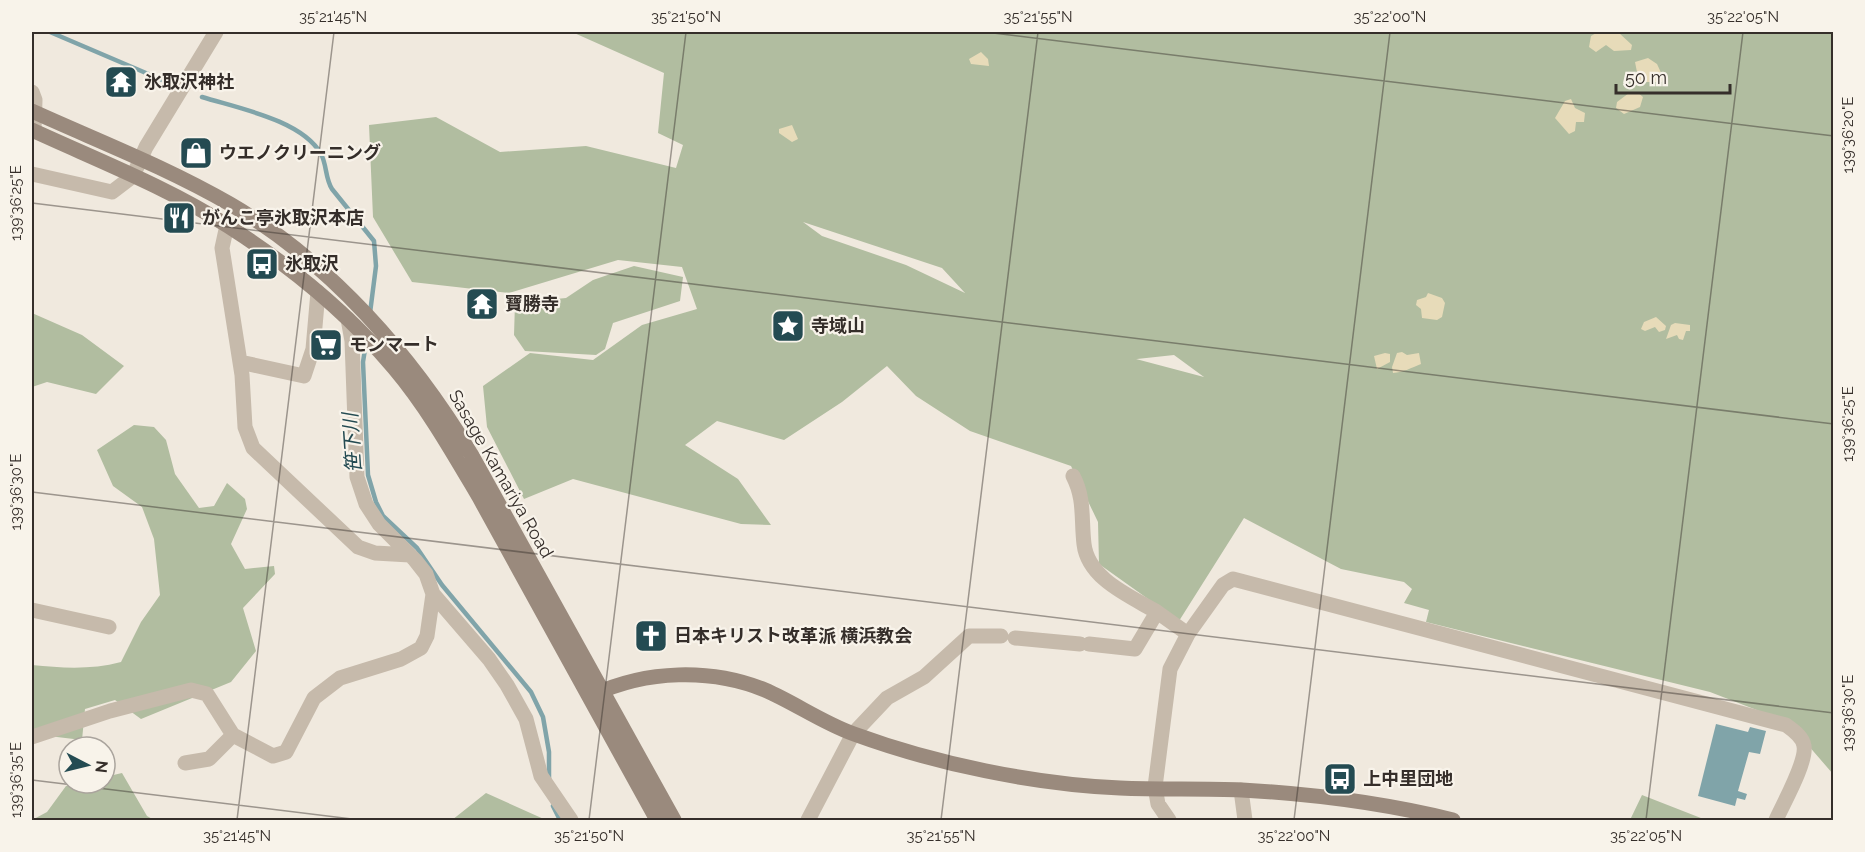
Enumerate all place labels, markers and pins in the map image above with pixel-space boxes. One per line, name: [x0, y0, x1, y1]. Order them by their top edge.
temple icon: 氷取沢神社: [103, 64, 139, 100]
place label: 氷取沢神社: [144, 71, 234, 92]
shop icon: ウエノクリーニング: [178, 135, 214, 171]
place label: ウエノクリーニング: [219, 142, 381, 163]
restaurant icon: がんこ亭氷取沢本店: [161, 200, 197, 236]
place label: がんこ亭氷取沢本店: [202, 207, 364, 228]
bus stop icon: 氷取沢: [244, 246, 280, 282]
place label: 氷取沢: [285, 253, 339, 274]
temple icon: 寶勝寺: [464, 286, 500, 322]
place label: 寶勝寺: [505, 293, 559, 314]
place icon: 寺域山: [770, 308, 806, 344]
place label: 寺域山: [811, 315, 865, 336]
supermarket icon: モンマート: [308, 327, 344, 363]
place label: モンマート: [349, 334, 439, 355]
church icon: 日本キリスト改革派 横浜教会: [633, 618, 669, 654]
place label: 日本キリスト改革派 横浜教会: [674, 625, 912, 646]
bus stop icon: 上中里団地: [1322, 761, 1358, 797]
place label: 上中里団地: [1363, 768, 1453, 789]

